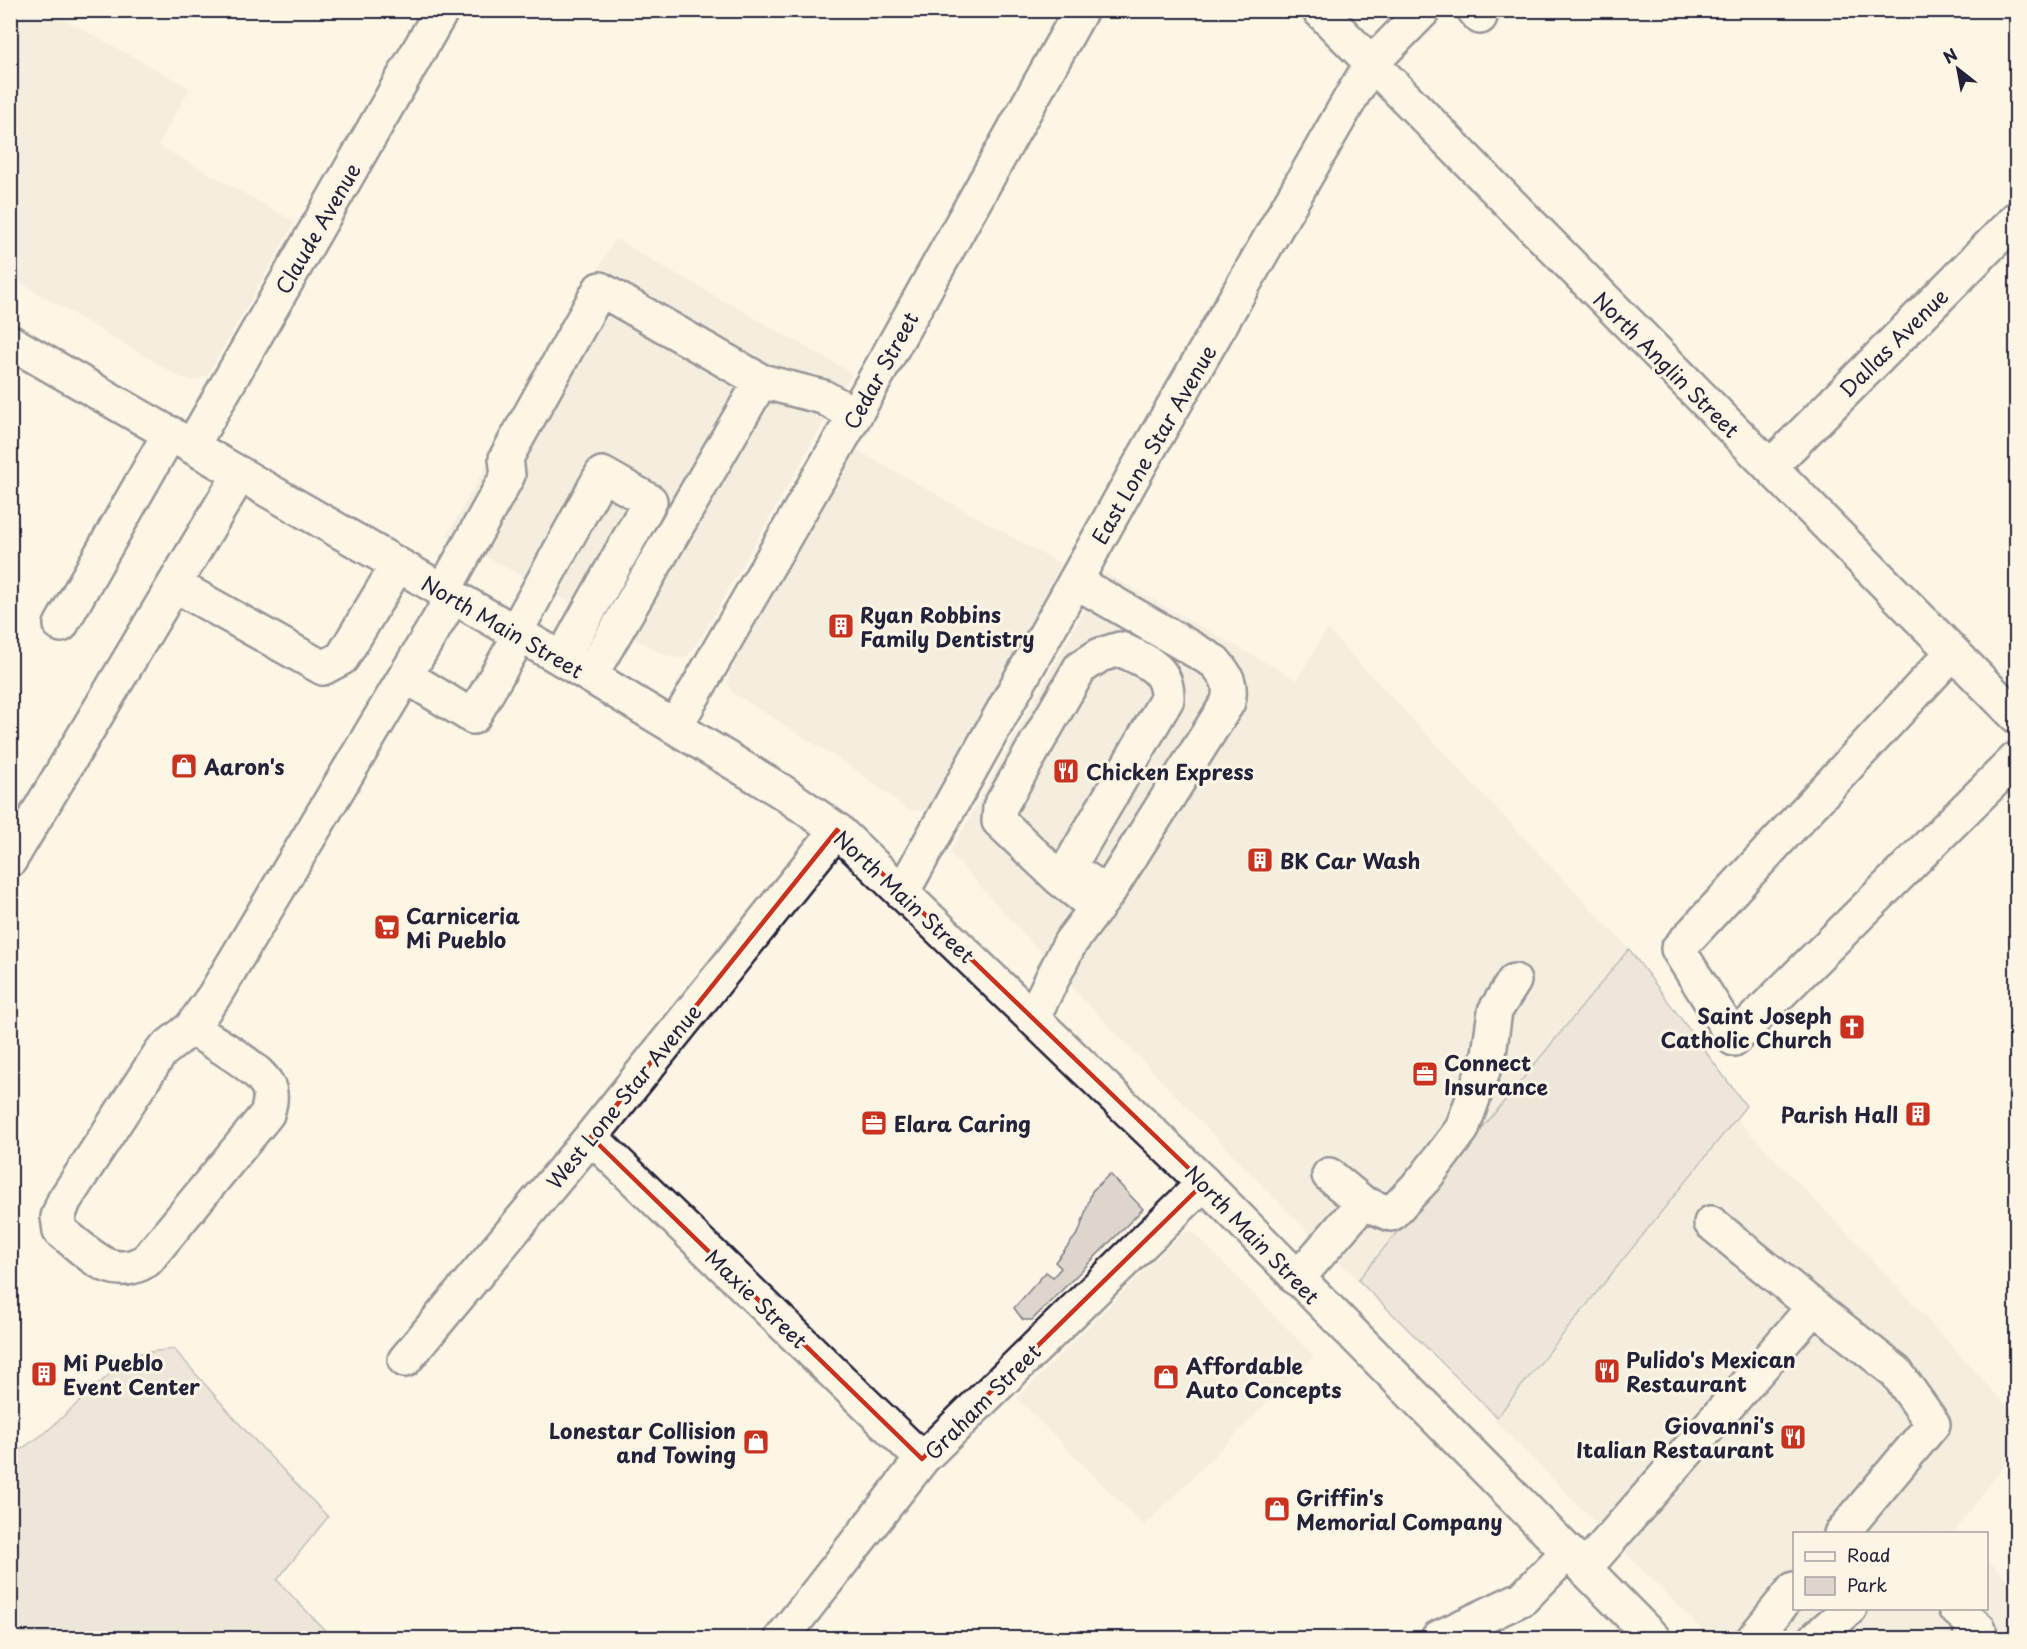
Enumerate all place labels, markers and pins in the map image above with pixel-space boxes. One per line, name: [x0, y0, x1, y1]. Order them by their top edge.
place label: Ryan Robbins Family Dentistry: [860, 598, 1035, 654]
building icon: Ryan Robbins Family Dentistry: [826, 611, 856, 641]
place label: Aaron's: [203, 750, 284, 782]
shop icon: Aaron's: [169, 751, 199, 781]
place label: Chicken Express: [1086, 755, 1254, 787]
restaurant icon: Chicken Express: [1051, 756, 1081, 786]
place label: BK Car Wash: [1280, 844, 1420, 876]
building icon: BK Car Wash: [1245, 845, 1275, 875]
place label: Carniceria Mi Pueblo: [406, 899, 520, 955]
supermarket icon: Carniceria Mi Pueblo: [372, 912, 402, 942]
place label: Saint Joseph Catholic Church: [1661, 999, 1832, 1055]
church icon: Saint Joseph Catholic Church: [1837, 1012, 1867, 1042]
place label: Connect Insurance: [1444, 1046, 1548, 1102]
office icon: Connect Insurance: [1410, 1059, 1440, 1089]
place label: Parish Hall: [1781, 1098, 1898, 1130]
building icon: Parish Hall: [1903, 1099, 1933, 1129]
place label: Elara Caring: [894, 1107, 1031, 1139]
office icon: Elara Caring: [859, 1108, 889, 1138]
place label: Pulido's Mexican Restaurant: [1626, 1343, 1796, 1399]
place label: Mi Pueblo Event Center: [63, 1346, 200, 1402]
place label: Affordable Auto Concepts: [1186, 1349, 1341, 1405]
restaurant icon: Pulido's Mexican Restaurant: [1592, 1356, 1622, 1386]
building icon: Mi Pueblo Event Center: [29, 1359, 59, 1389]
shop icon: Affordable Auto Concepts: [1151, 1362, 1181, 1392]
place label: Giovanni's Italian Restaurant: [1576, 1409, 1774, 1465]
place label: Lonestar Collision and Towing: [549, 1414, 736, 1470]
restaurant icon: Giovanni's Italian Restaurant: [1778, 1422, 1808, 1452]
shop icon: Lonestar Collision and Towing: [741, 1427, 771, 1457]
place label: Griffin's Memorial Company: [1296, 1481, 1502, 1537]
shop icon: Griffin's Memorial Company: [1262, 1494, 1292, 1524]

